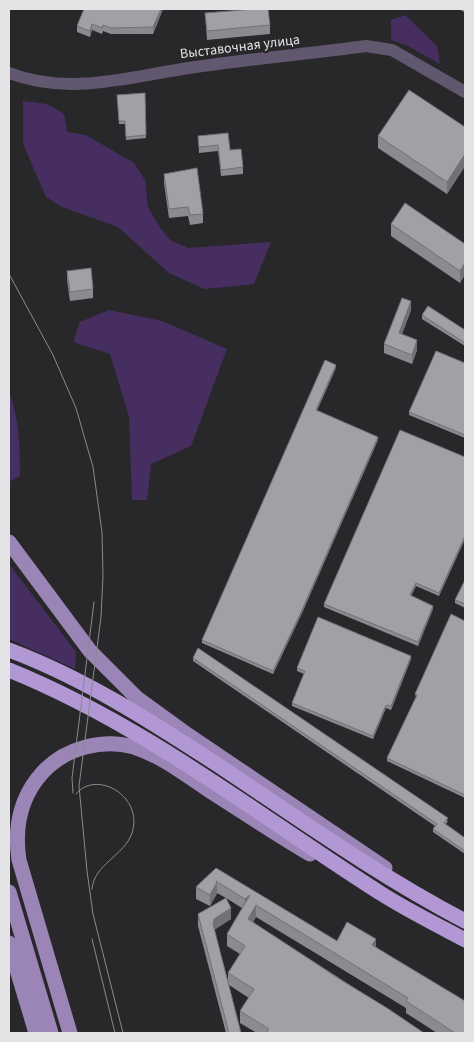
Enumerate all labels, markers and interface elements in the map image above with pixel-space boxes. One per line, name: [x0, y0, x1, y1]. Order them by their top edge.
street label: Выставочная улица: [179, 30, 301, 64]

